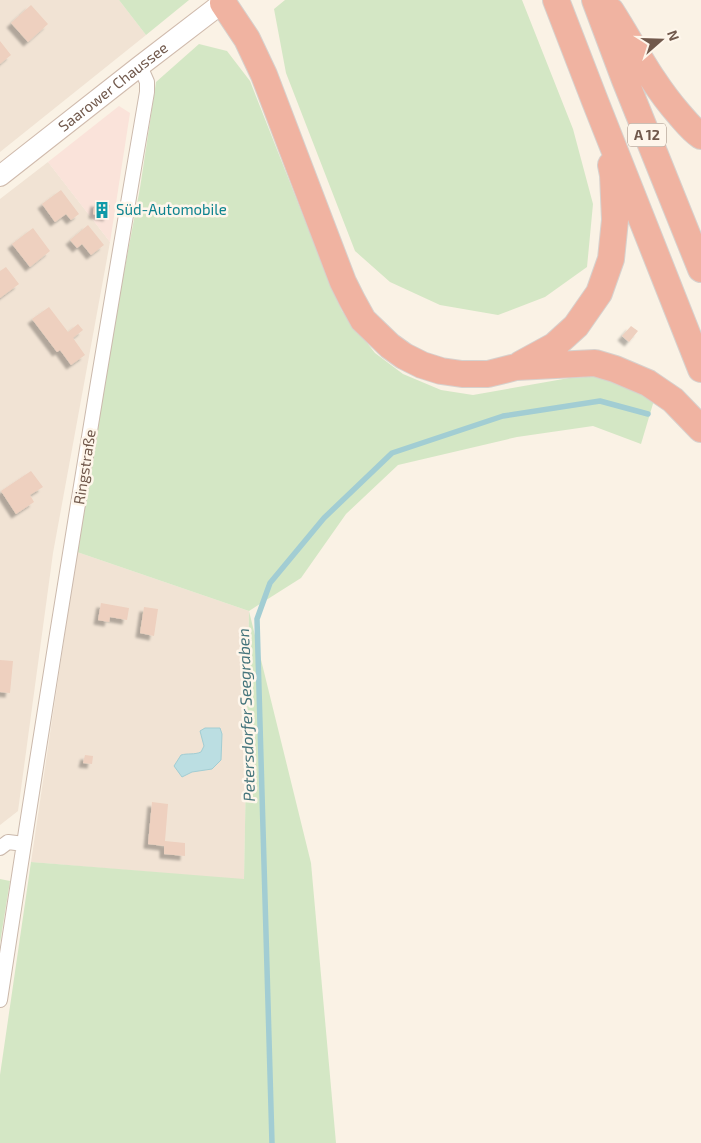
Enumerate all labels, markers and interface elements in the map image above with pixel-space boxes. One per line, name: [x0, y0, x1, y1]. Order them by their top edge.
north arrow: [636, 15, 686, 65]
text: N: [664, 28, 683, 43]
street label: Saarower Chaussee: [54, 38, 171, 135]
road number: A 12: [628, 124, 666, 146]
building icon: Süd-Automobile: [92, 200, 112, 220]
place label: Süd-Automobile: [116, 200, 227, 218]
street label: Ringstraße: [69, 428, 99, 506]
water label: Petersdorfer Seegraben: [233, 628, 258, 802]

